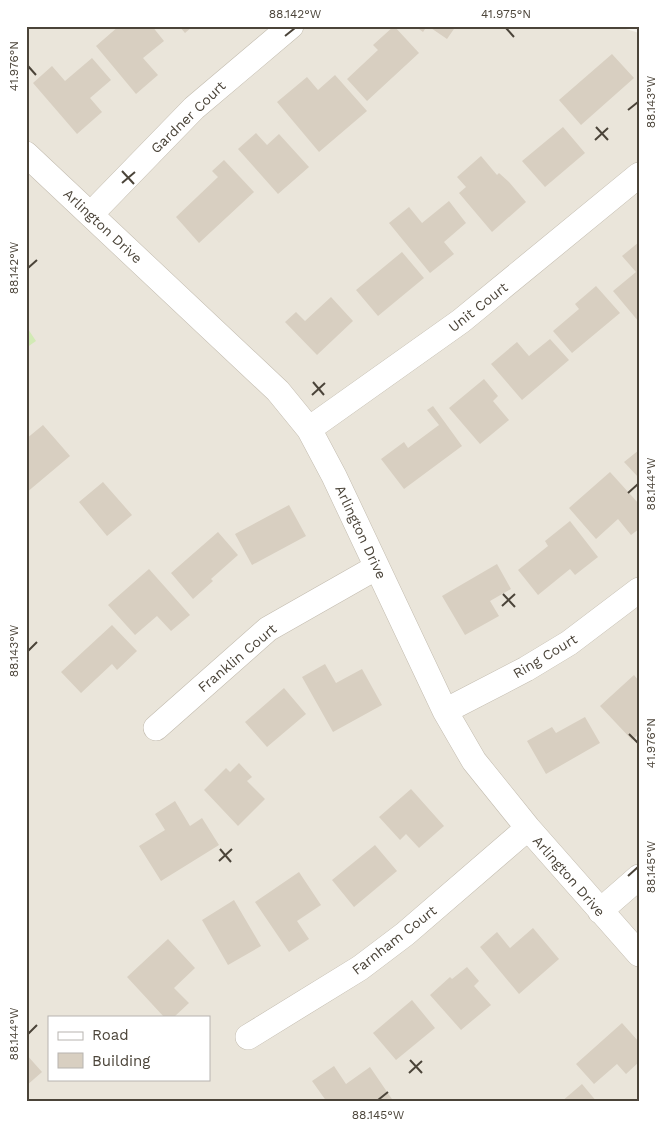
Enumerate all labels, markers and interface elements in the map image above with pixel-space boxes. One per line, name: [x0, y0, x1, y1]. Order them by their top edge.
text: 88.142°W: [269, 7, 322, 21]
text: 41.975°N: [481, 7, 531, 21]
text: 41.976°N: [7, 41, 21, 91]
text: 88.143°W: [644, 75, 658, 128]
street label: Gardner Court: [148, 77, 229, 156]
street label: Arlington Drive: [60, 186, 146, 266]
text: 88.142°W: [7, 241, 21, 294]
street label: Unit Court: [445, 279, 511, 335]
text: 88.144°W: [644, 457, 658, 510]
street label: Arlington Drive: [332, 483, 390, 581]
street label: Franklin Court: [195, 621, 279, 695]
text: 88.143°W: [7, 624, 21, 677]
street label: Ring Court: [510, 631, 580, 681]
text: 41.976°N: [644, 718, 658, 768]
street label: Arlington Drive: [530, 832, 608, 920]
text: 88.145°W: [644, 840, 658, 893]
street label: Farnham Court: [349, 902, 439, 978]
text: 88.144°W: [7, 1007, 21, 1060]
legend: [48, 1016, 210, 1080]
text: Road: [92, 1026, 129, 1044]
text: Building: [92, 1052, 150, 1070]
text: 88.145°W: [352, 1108, 405, 1122]

